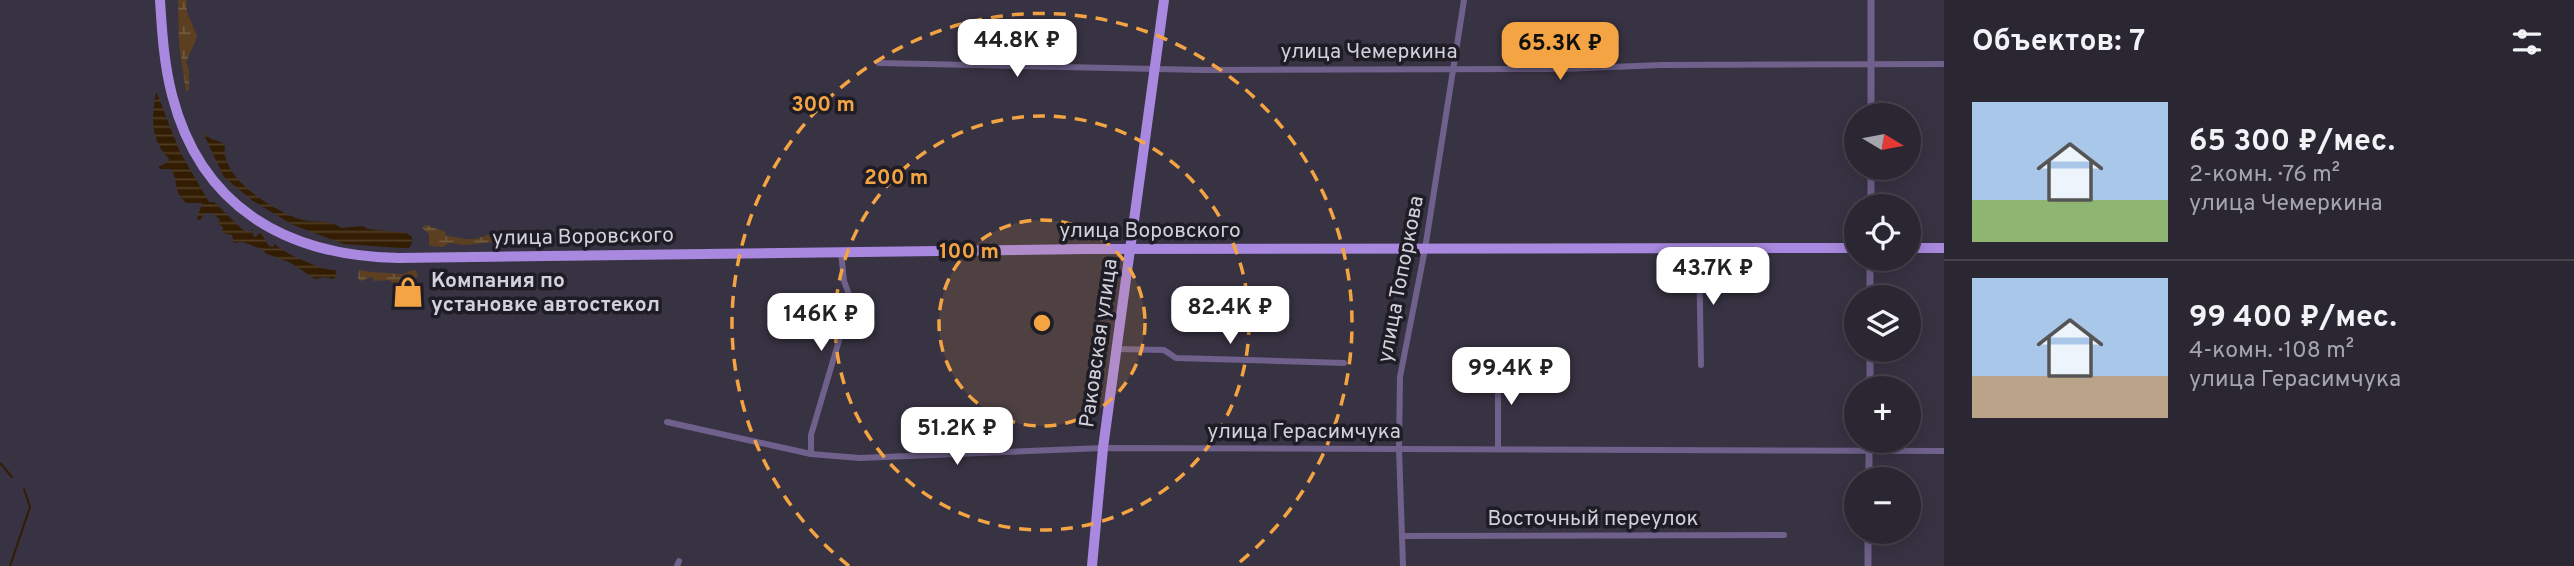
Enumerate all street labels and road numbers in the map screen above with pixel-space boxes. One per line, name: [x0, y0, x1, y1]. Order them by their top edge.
street label: улица Чемеркина: [1281, 39, 1457, 66]
street label: улица Топоркова: [1372, 194, 1431, 365]
street label: улица Воровского: [1059, 218, 1241, 245]
street label: улица Воровского: [492, 222, 674, 253]
street label: Раковская улица: [1074, 257, 1125, 429]
street label: улица Герасимчука: [1207, 419, 1401, 446]
street label: Восточный переулок: [1487, 506, 1699, 533]

